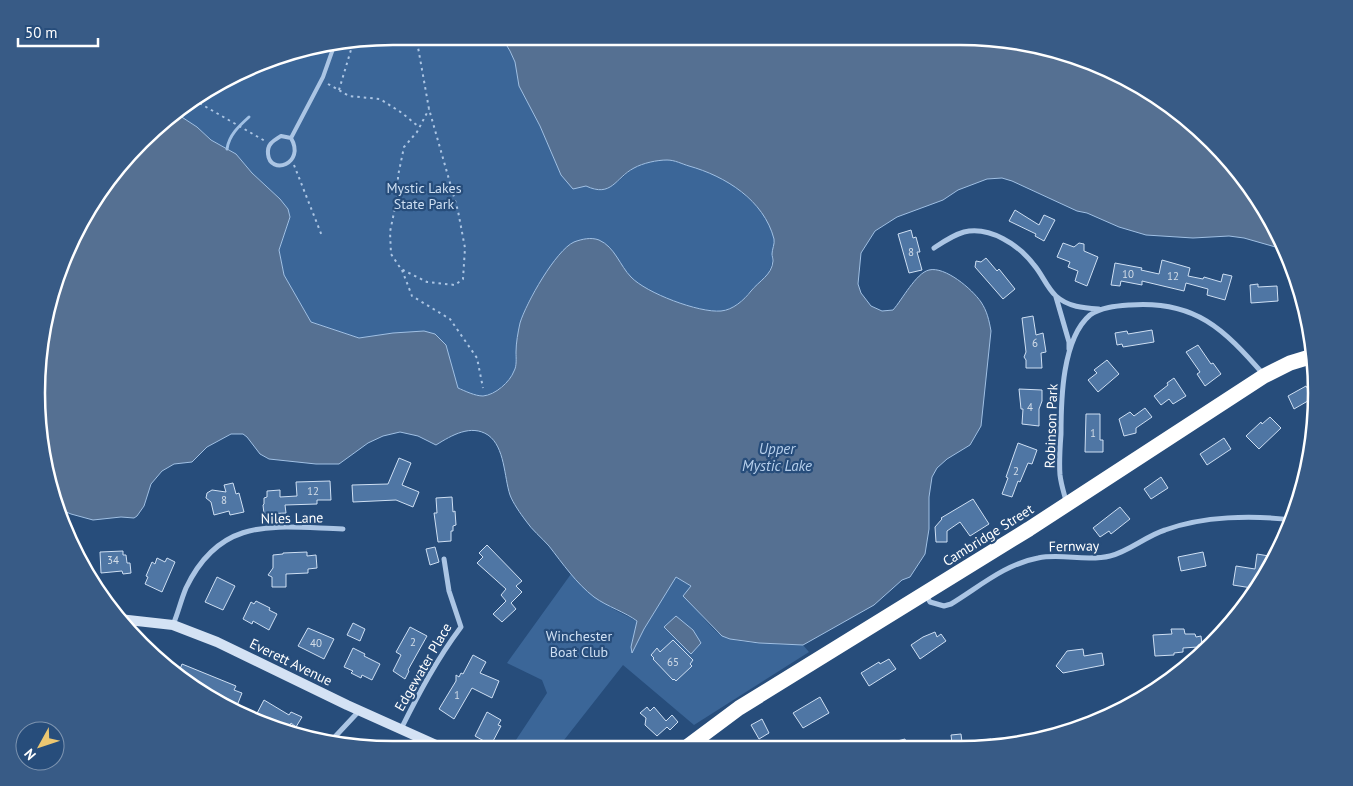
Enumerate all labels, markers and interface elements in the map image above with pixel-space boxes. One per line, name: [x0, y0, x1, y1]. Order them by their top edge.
scale bar: [18, 15, 98, 47]
text: 50 m: [25, 23, 58, 42]
park label: Mystic Lakes State Park: [386, 179, 462, 213]
house number: 8: [908, 245, 914, 259]
house number: 10: [1122, 267, 1134, 281]
house number: 12: [1167, 269, 1179, 283]
house number: 6: [1032, 336, 1038, 350]
street label: Robinson Park: [1041, 383, 1061, 469]
house number: 4: [1027, 400, 1033, 414]
house number: 1: [1090, 426, 1096, 440]
water label: Upper Mystic Lake: [742, 439, 812, 475]
house number: 2: [1013, 464, 1019, 478]
house number: 12: [307, 484, 319, 498]
house number: 8: [221, 493, 227, 507]
street label: Cambridge Street: [939, 500, 1037, 570]
street label: Niles Lane: [261, 508, 323, 528]
street label: Fernway: [1049, 537, 1100, 555]
house number: 34: [107, 553, 119, 567]
street label: Edgewater Place: [390, 620, 456, 714]
park label: Winchester Boat Club: [546, 627, 612, 661]
street label: Everett Avenue: [247, 634, 335, 690]
house number: 2: [410, 635, 416, 649]
house number: 40: [310, 636, 322, 650]
house number: 65: [667, 655, 679, 669]
house number: 1: [454, 688, 460, 702]
north arrow: [15, 721, 65, 771]
text: N: [20, 745, 40, 764]

